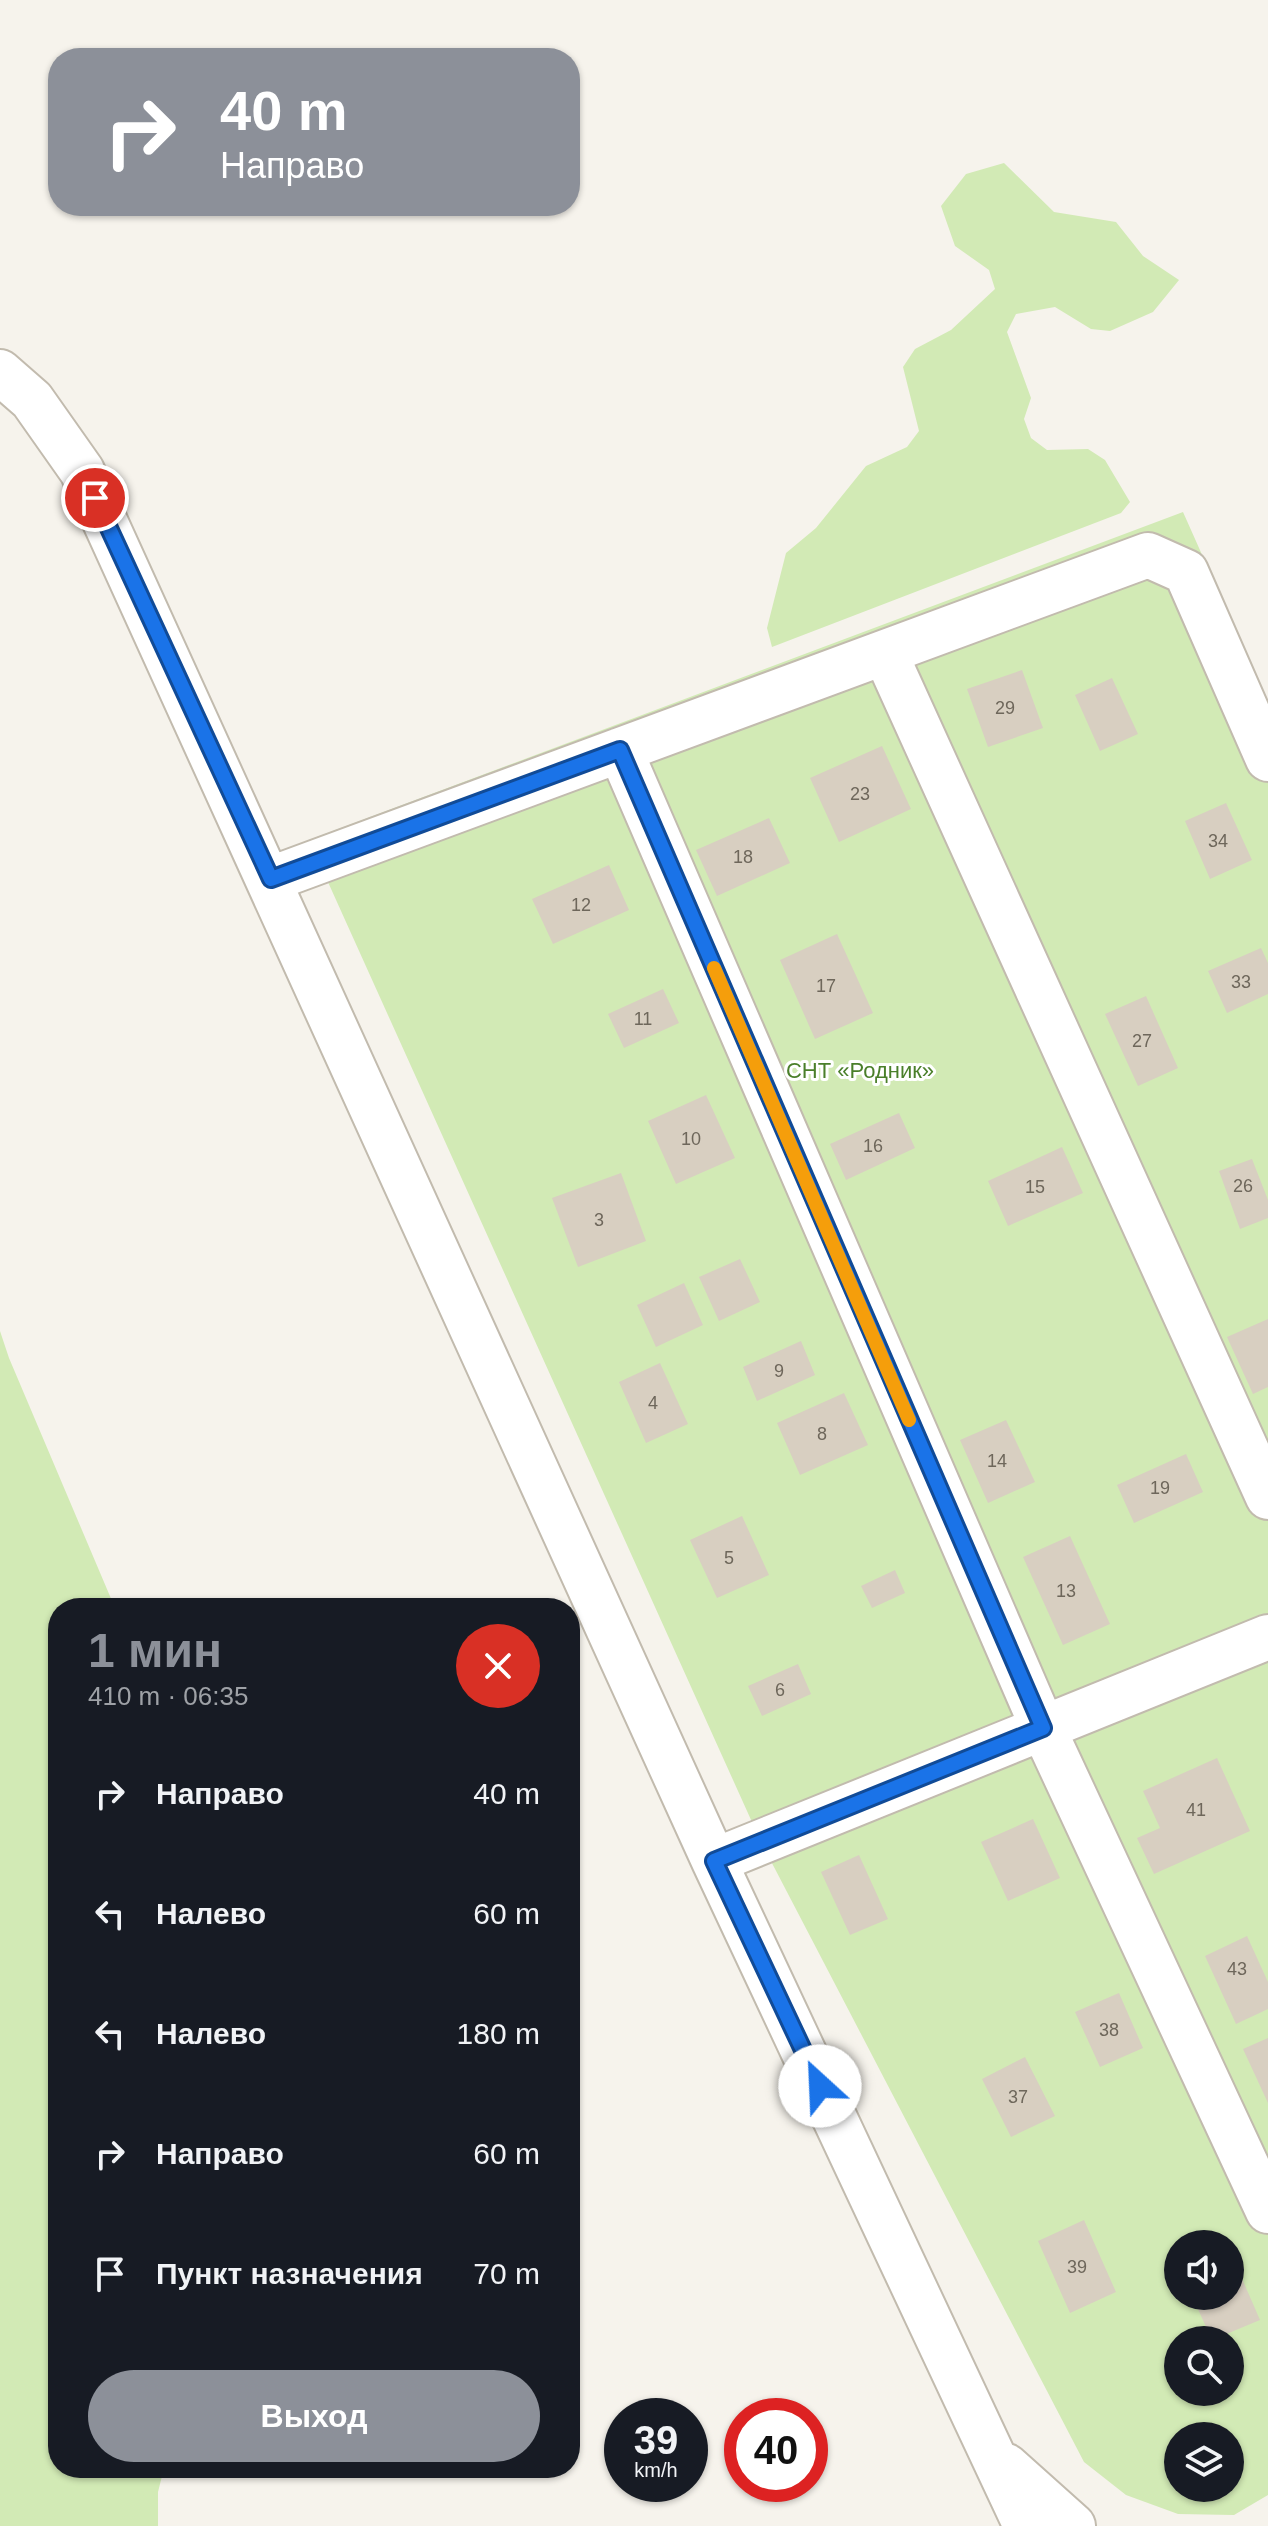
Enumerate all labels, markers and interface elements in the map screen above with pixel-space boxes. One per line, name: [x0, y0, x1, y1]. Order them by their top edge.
text: 40 m: [220, 79, 348, 142]
icon: right: [88, 80, 192, 184]
text: Направо: [220, 145, 364, 186]
pin: [61, 464, 129, 532]
icon: arrive: [73, 476, 117, 520]
house number: 29: [995, 698, 1015, 718]
house number: 23: [850, 784, 870, 804]
house number: 34: [1208, 831, 1228, 851]
house number: 18: [733, 847, 753, 867]
house number: 12: [571, 895, 591, 915]
house number: 33: [1231, 972, 1251, 992]
house number: 17: [816, 976, 836, 996]
house number: 11: [634, 1009, 652, 1029]
house number: 27: [1132, 1031, 1152, 1051]
park label: СНТ «Родник»: [786, 1058, 934, 1083]
house number: 10: [681, 1129, 701, 1149]
house number: 16: [863, 1136, 883, 1156]
house number: 26: [1233, 1176, 1253, 1196]
house number: 15: [1025, 1177, 1045, 1197]
house number: 3: [594, 1210, 604, 1230]
house number: 9: [774, 1361, 784, 1381]
house number: 4: [648, 1393, 658, 1413]
house number: 8: [817, 1424, 827, 1444]
house number: 14: [987, 1451, 1007, 1471]
house number: 19: [1150, 1478, 1170, 1498]
house number: 5: [724, 1548, 734, 1568]
house number: 13: [1056, 1581, 1076, 1601]
text: 1 мин: [88, 1624, 222, 1677]
button: close: [456, 1624, 540, 1708]
house number: 6: [775, 1680, 785, 1700]
text: 410 m · 06:35: [88, 1681, 248, 1711]
icon: right: [88, 1772, 132, 1816]
text: Направо: [156, 1777, 284, 1810]
text: 40 m: [473, 1777, 540, 1810]
house number: 41: [1186, 1800, 1206, 1820]
icon: left: [88, 1892, 132, 1936]
text: Налево: [156, 1897, 266, 1930]
text: 60 m: [473, 1897, 540, 1930]
house number: 43: [1227, 1959, 1247, 1979]
icon: left: [88, 2012, 132, 2056]
text: Налево: [156, 2017, 266, 2050]
text: 180 m: [457, 2017, 540, 2050]
house number: 38: [1099, 2020, 1119, 2040]
position arrow: [778, 2044, 862, 2128]
house number: 37: [1008, 2087, 1028, 2107]
icon: right: [88, 2132, 132, 2176]
text: Направо: [156, 2137, 284, 2170]
text: 60 m: [473, 2137, 540, 2170]
map controls: [1164, 2230, 1244, 2502]
button: sound: [1164, 2230, 1244, 2310]
icon: arrive: [88, 2252, 132, 2296]
text: Пункт назначения: [156, 2257, 423, 2290]
text: 70 m: [473, 2257, 540, 2290]
house number: 39: [1067, 2257, 1087, 2277]
button: search: [1164, 2326, 1244, 2406]
button: Выход: [88, 2370, 540, 2462]
speed limit sign: 40: [724, 2398, 828, 2502]
text: 39: [634, 2418, 678, 2462]
button: layers: [1164, 2422, 1244, 2502]
text: km/h: [634, 2459, 678, 2481]

